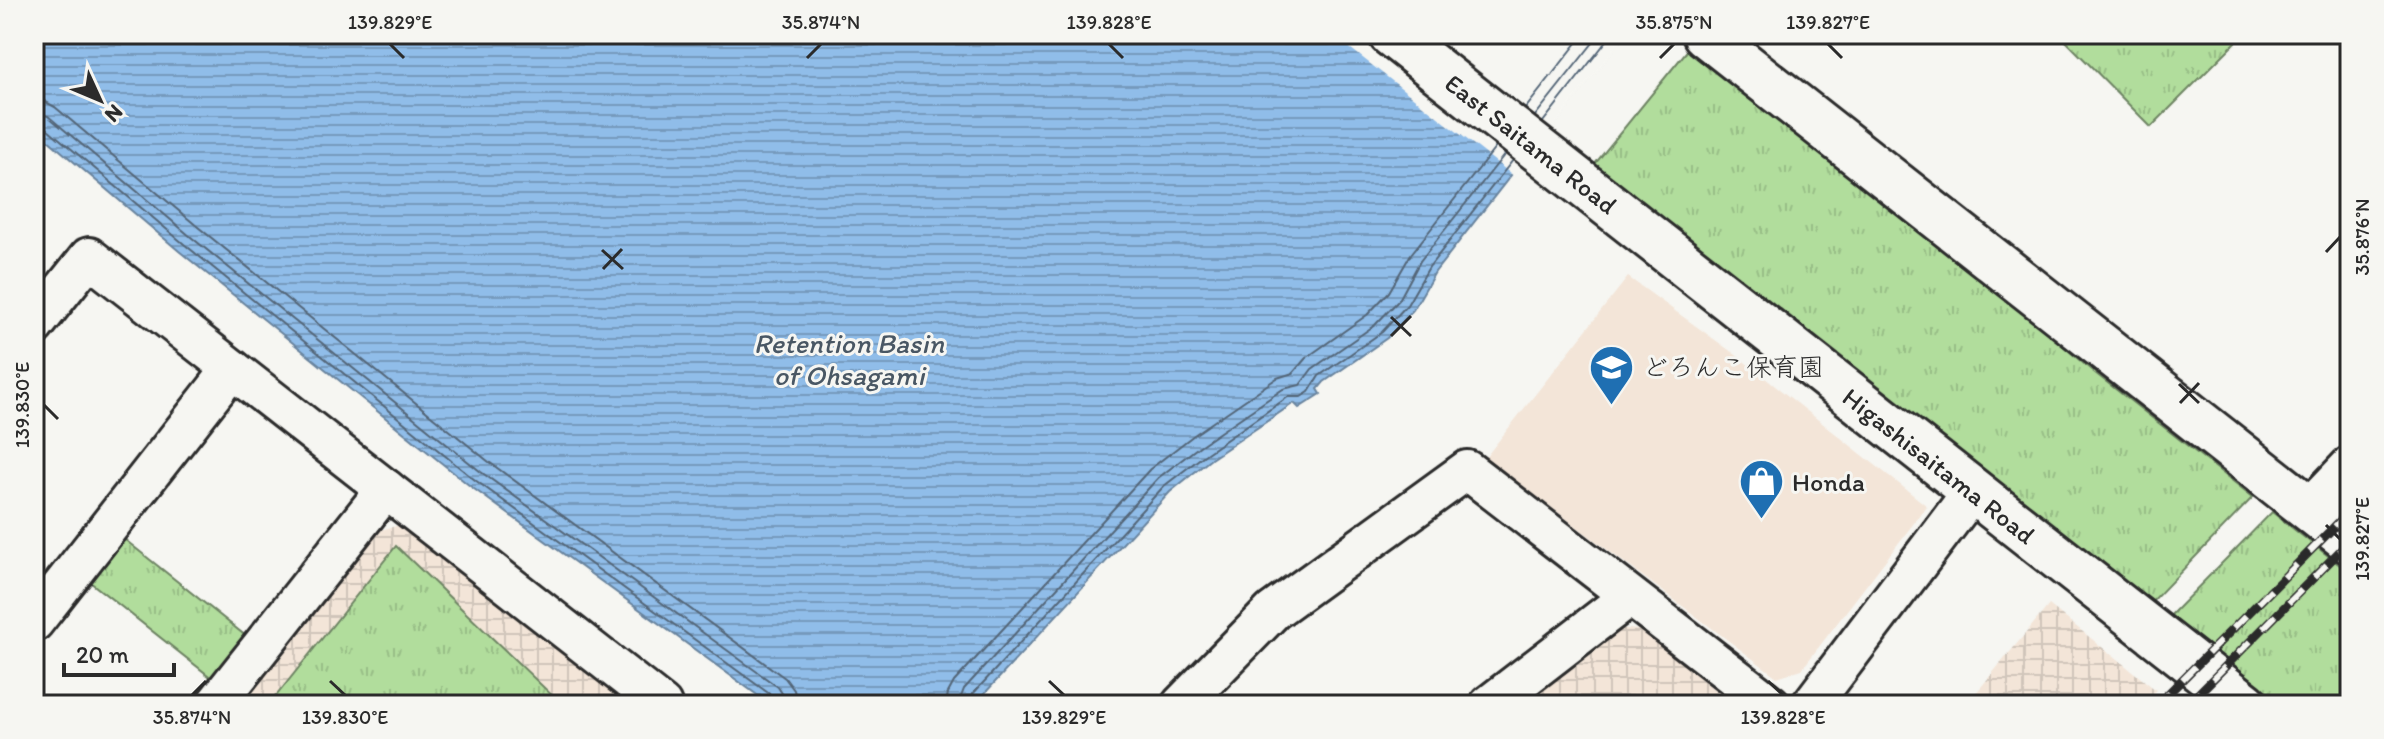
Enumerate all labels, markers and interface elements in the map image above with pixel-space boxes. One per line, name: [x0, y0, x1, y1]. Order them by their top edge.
text: 139.829°E: [348, 10, 432, 34]
text: 35.874°N: [782, 10, 860, 34]
text: 139.828°E: [1067, 10, 1151, 34]
text: 35.875°N: [1635, 10, 1713, 34]
text: 139.827°E: [1786, 10, 1870, 34]
north arrow: [60, 60, 140, 140]
street label: East Saitama Road: [1439, 67, 1623, 221]
text: N: [99, 99, 129, 128]
text: 35.876°N: [2350, 198, 2374, 276]
water label: Retention Basin of Ohsagami: [754, 326, 945, 392]
school or university icon: どろんこ保育園: [1587, 343, 1635, 406]
place label: どろんこ保育園: [1642, 351, 1824, 383]
text: 139.830°E: [10, 362, 34, 448]
street label: Higashisaitama Road: [1836, 381, 2042, 552]
shop icon: Honda: [1737, 458, 1785, 521]
place label: Honda: [1792, 466, 1865, 498]
text: 139.827°E: [2350, 497, 2374, 581]
scale bar: [64, 627, 174, 677]
text: 20 m: [76, 640, 129, 669]
text: 35.874°N: [153, 705, 231, 729]
text: 139.830°E: [302, 705, 388, 729]
text: 139.829°E: [1022, 705, 1106, 729]
text: 139.828°E: [1741, 705, 1825, 729]

